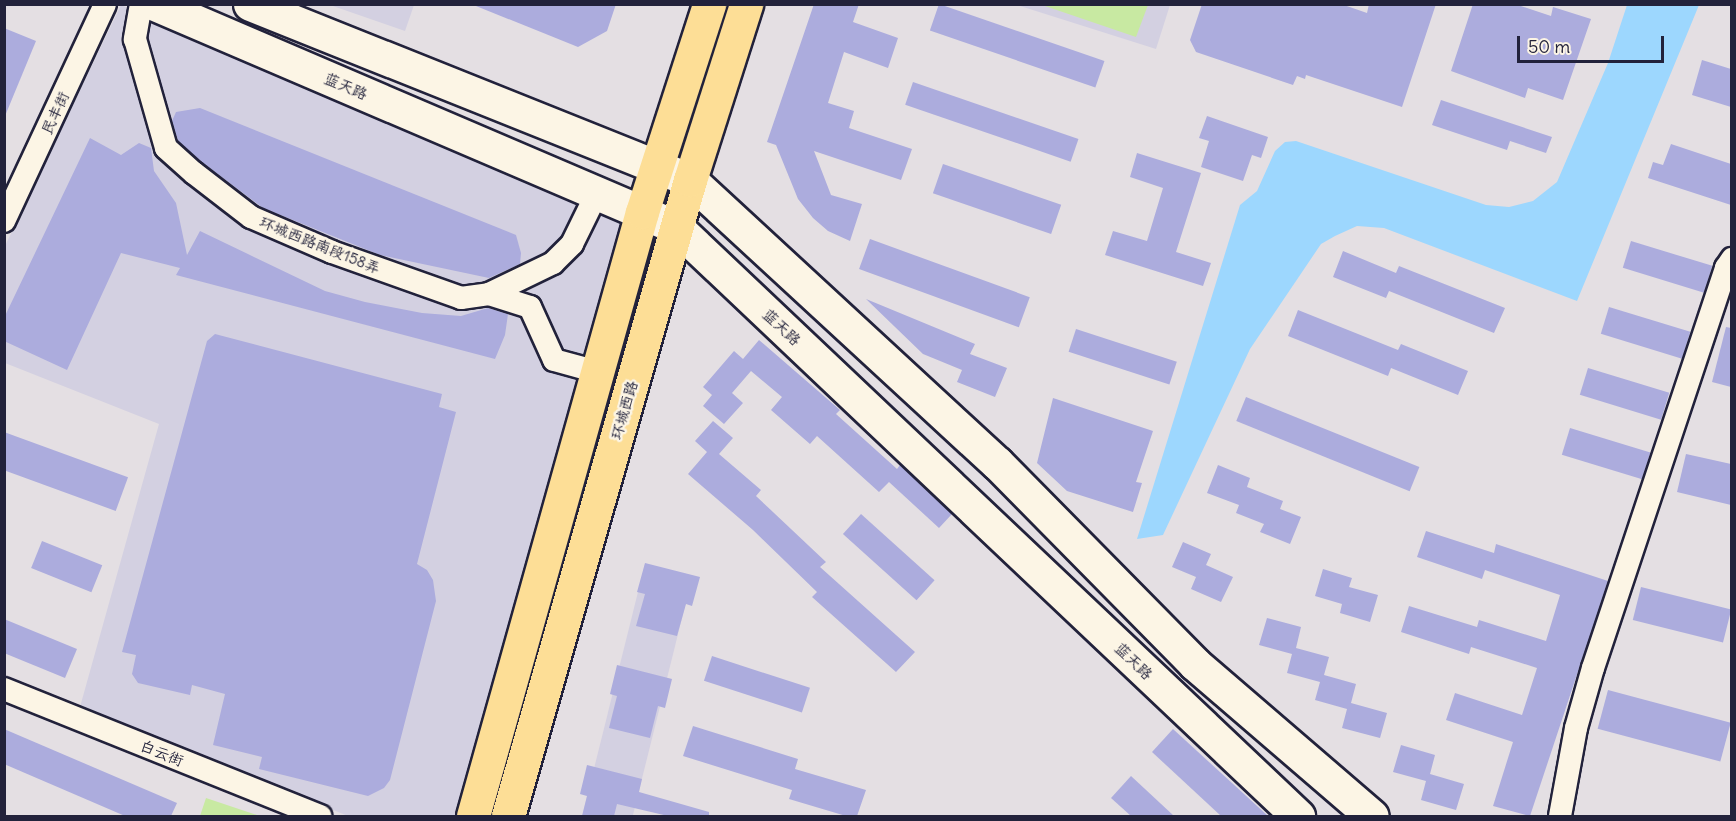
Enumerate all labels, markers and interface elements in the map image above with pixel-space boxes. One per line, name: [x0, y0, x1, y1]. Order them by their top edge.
scale bar: [1520, 24, 1667, 62]
text: 50 m: [1528, 35, 1570, 58]
street label: 蓝天路: [322, 69, 370, 103]
street label: 民丰街: [37, 89, 73, 137]
street label: 环城西路南段158弄: [257, 213, 383, 277]
street label: 蓝天路: [759, 305, 805, 349]
street label: 环城西路: [607, 379, 641, 441]
street label: 蓝天路: [1112, 639, 1156, 683]
street label: 白云街: [138, 736, 186, 770]

